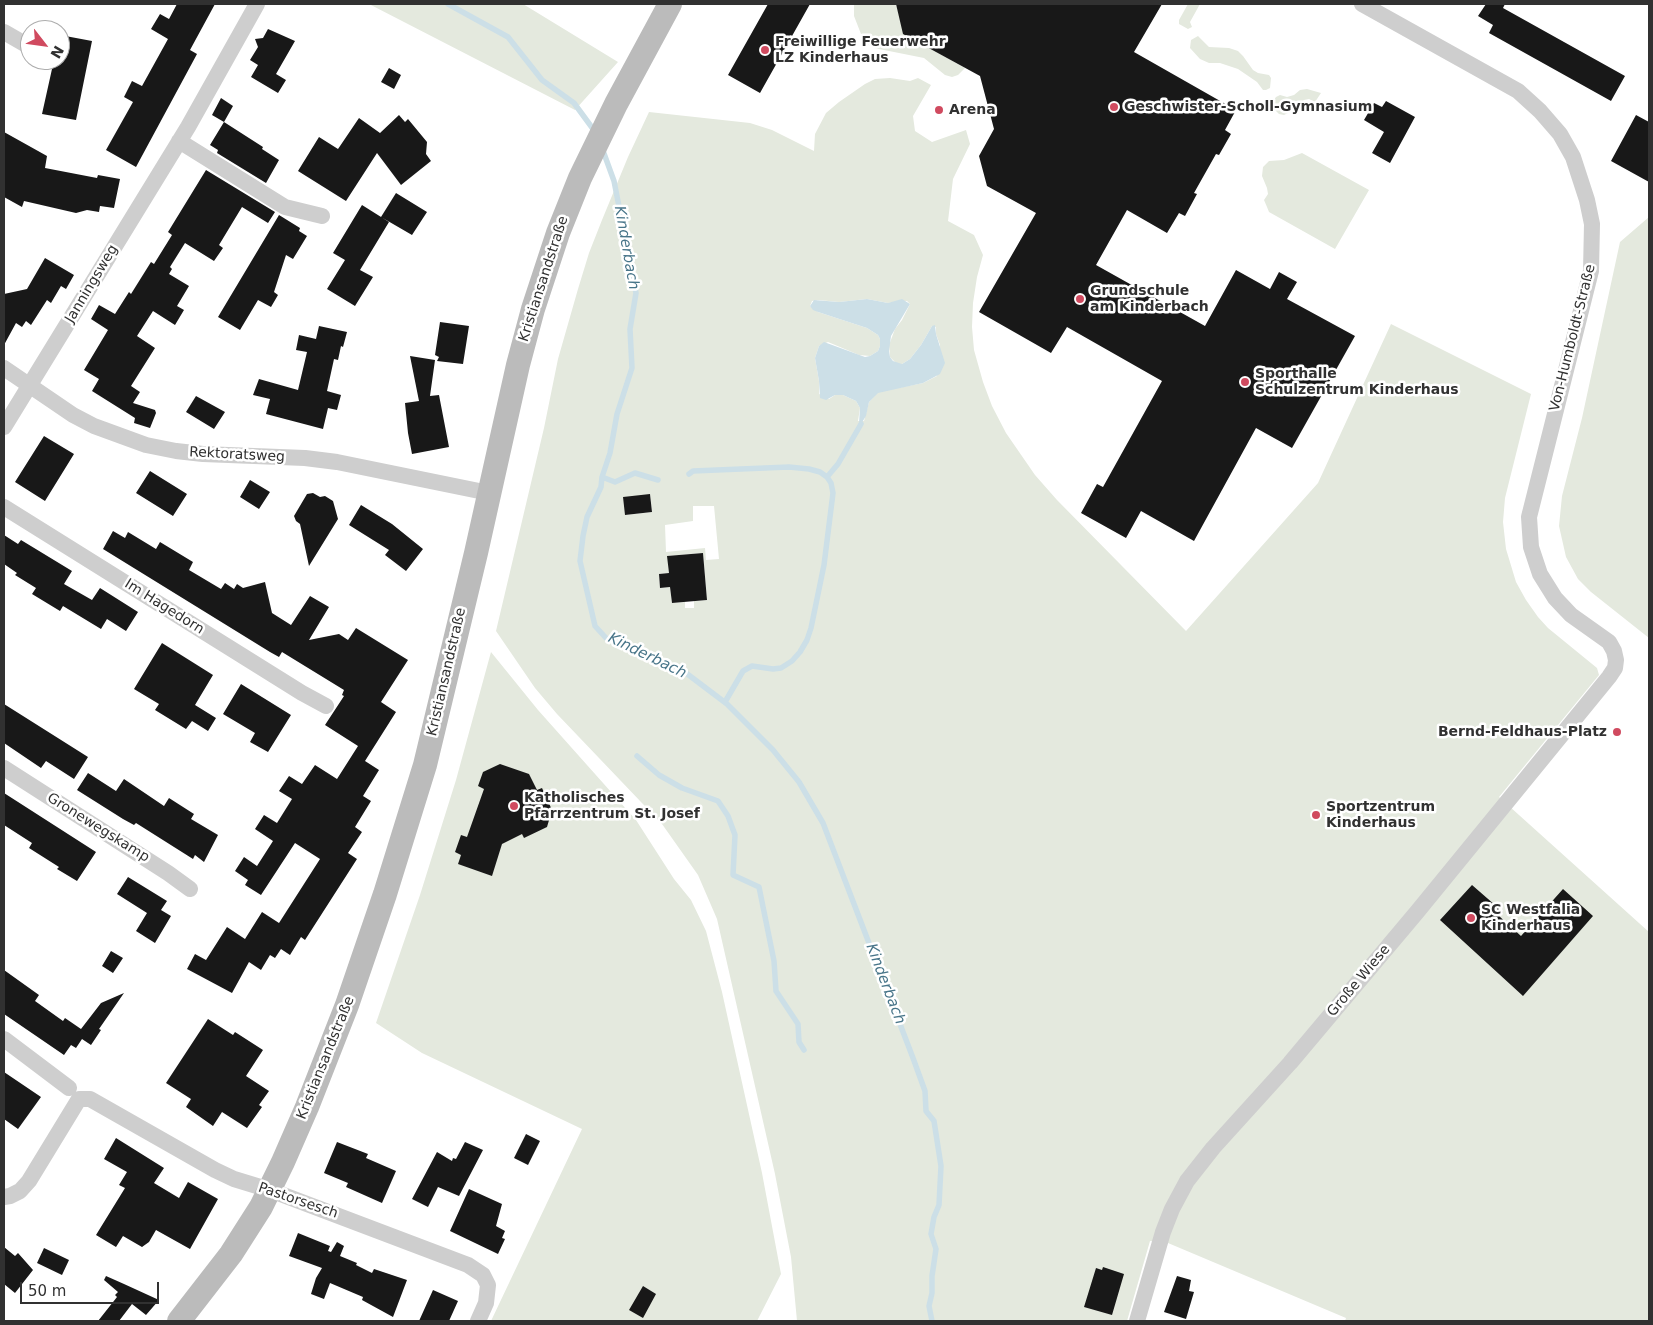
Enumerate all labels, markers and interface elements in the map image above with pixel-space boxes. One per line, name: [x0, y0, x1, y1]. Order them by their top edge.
north arrow: [20, 20, 70, 70]
place label: Freiwillige Feuerwehr LZ Kinderhaus: [775, 34, 946, 66]
text: N: [47, 43, 67, 61]
marker: Freiwillige Feuerwehr LZ Kinderhaus: [759, 44, 771, 56]
place label: Geschwister-Scholl-Gymnasium: [1124, 99, 1372, 115]
marker: Geschwister-Scholl-Gymnasium: [1108, 101, 1120, 113]
place label: Arena: [949, 102, 996, 118]
marker: Arena: [933, 104, 945, 116]
water label: Kinderbach: [610, 205, 642, 291]
street label: Kristiansandstraße: [516, 214, 572, 344]
street label: Janningsweg: [62, 242, 122, 326]
street label: Von-Humboldt-Straße: [1547, 263, 1599, 413]
place label: Grundschule am Kinderbach: [1090, 283, 1209, 316]
marker: Grundschule am Kinderbach: [1074, 293, 1086, 305]
place label: Sporthalle Schulzentrum Kinderhaus: [1255, 366, 1458, 398]
marker: Sporthalle Schulzentrum Kinderhaus: [1239, 376, 1251, 388]
street label: Rektoratsweg: [189, 444, 285, 466]
street label: Im Hagedorn: [121, 576, 207, 638]
street label: Kristiansandstraße: [424, 606, 470, 738]
water label: Kinderbach: [605, 629, 689, 683]
place label: Bernd-Feldhaus-Platz: [1438, 724, 1607, 740]
marker: Bernd-Feldhaus-Platz: [1611, 726, 1623, 738]
street label: Gronewegskamp: [44, 790, 152, 866]
place label: Katholisches Pfarrzentrum St. Josef: [524, 790, 700, 822]
place label: Sportzentrum Kinderhaus: [1326, 799, 1435, 832]
marker: Katholisches Pfarrzentrum St. Josef: [508, 800, 520, 812]
marker: Sportzentrum Kinderhaus: [1310, 809, 1322, 821]
place label: SC Westfalia Kinderhaus: [1481, 902, 1580, 934]
marker: SC Westfalia Kinderhaus: [1465, 912, 1477, 924]
water label: Kinderbach: [861, 941, 909, 1027]
street label: Große Wiese: [1324, 942, 1394, 1020]
street label: Kristiansandstraße: [294, 994, 358, 1122]
street label: Pastorsesch: [256, 1180, 340, 1222]
scale bar: [22, 1272, 161, 1304]
text: 50 m: [28, 1282, 66, 1300]

